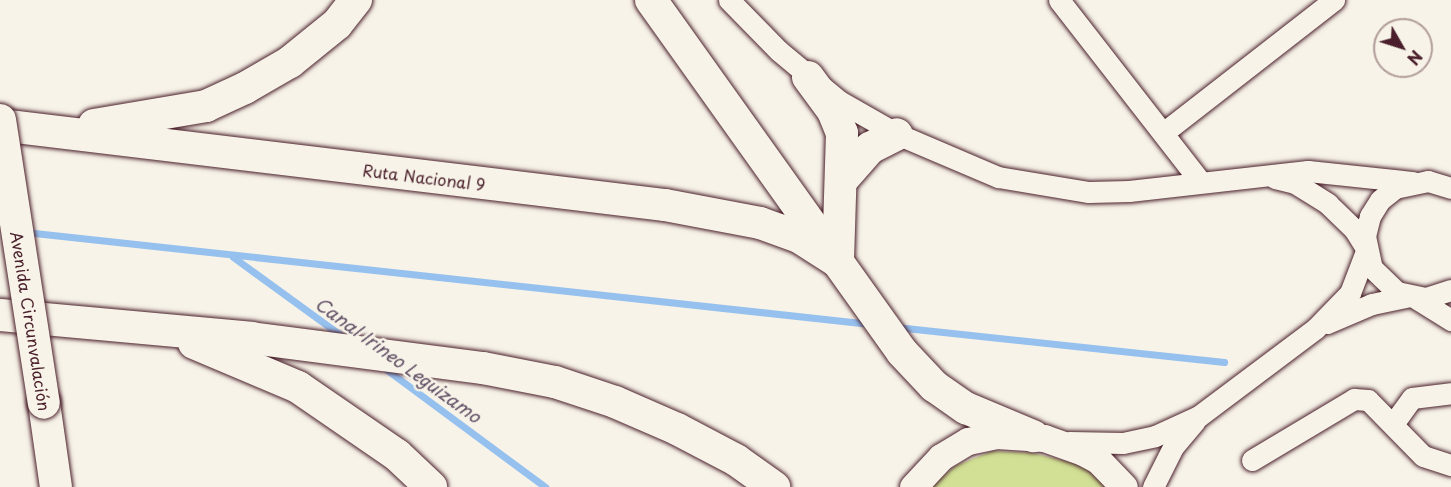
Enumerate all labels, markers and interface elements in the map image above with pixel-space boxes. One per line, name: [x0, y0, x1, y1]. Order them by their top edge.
north arrow: [1373, 18, 1433, 78]
text: N: [1402, 46, 1429, 71]
street label: Ruta Nacional 9: [361, 160, 487, 194]
street label: Avenida Circunvalación: [7, 230, 55, 412]
water label: Canal Irineo Leguizamo: [310, 292, 486, 428]

